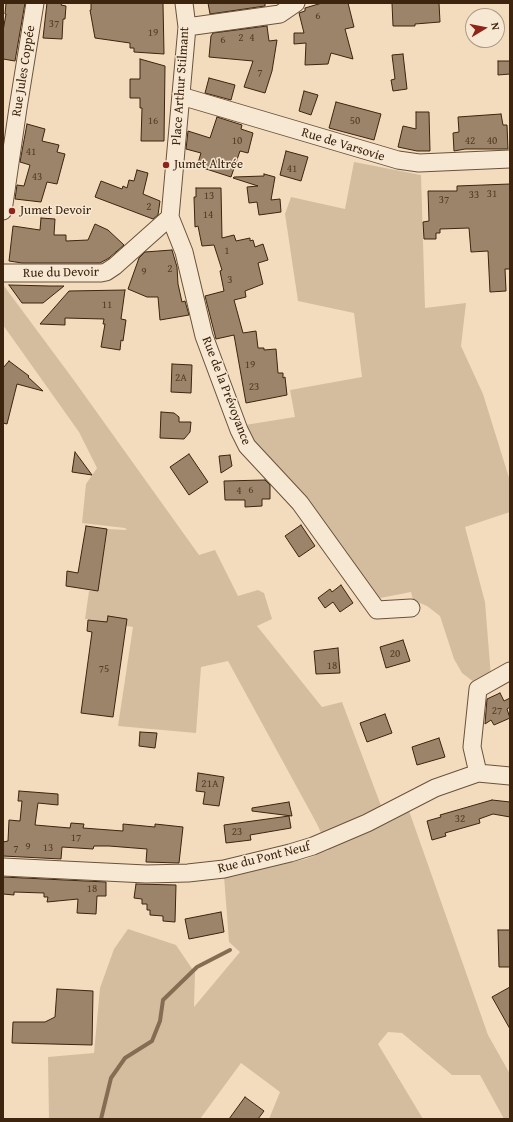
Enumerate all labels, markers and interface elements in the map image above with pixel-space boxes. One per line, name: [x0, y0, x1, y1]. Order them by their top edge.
north arrow: [465, 8, 505, 48]
house number: 6: [315, 9, 321, 23]
house number: 37: [49, 17, 59, 31]
text: N: [487, 21, 504, 31]
street label: Rue Jules Coppée: [9, 24, 39, 118]
house number: 19: [148, 26, 158, 40]
street label: Place Arthur Stilmant: [169, 26, 193, 146]
house number: 2: [238, 31, 244, 45]
house number: 4: [249, 31, 255, 45]
house number: 6: [220, 33, 226, 47]
house number: 7: [257, 66, 263, 80]
house number: 16: [148, 114, 158, 128]
house number: 50: [350, 114, 360, 128]
street label: Rue de Varsovie: [299, 125, 387, 165]
house number: 10: [232, 134, 242, 148]
house number: 42: [465, 134, 475, 148]
house number: 40: [487, 134, 497, 148]
house number: 41: [26, 145, 36, 159]
place label: Jumet Altrée: [174, 157, 243, 173]
marker: Jumet Altrée: [161, 160, 171, 170]
house number: 41: [287, 162, 297, 176]
house number: 43: [32, 170, 42, 184]
house number: 31: [487, 187, 497, 201]
house number: 33: [469, 188, 479, 202]
house number: 13: [204, 189, 214, 203]
house number: 37: [439, 193, 449, 207]
house number: 2: [146, 200, 152, 214]
place label: Jumet Devoir: [20, 203, 91, 219]
marker: Jumet Devoir: [7, 206, 17, 216]
house number: 14: [203, 208, 213, 222]
house number: 1: [224, 244, 230, 258]
house number: 2: [167, 262, 173, 276]
street label: Rue du Devoir: [23, 265, 99, 281]
house number: 9: [141, 265, 147, 279]
house number: 3: [227, 273, 233, 287]
house number: 11: [102, 298, 112, 312]
street label: Rue de la Prévoyance: [198, 335, 254, 447]
house number: 19: [245, 358, 255, 372]
house number: 2A: [175, 371, 187, 385]
house number: 23: [249, 380, 259, 394]
house number: 6: [248, 483, 254, 497]
house number: 4: [236, 484, 242, 498]
house number: 20: [390, 647, 400, 661]
house number: 18: [327, 659, 337, 673]
house number: 75: [99, 662, 109, 676]
house number: 27: [492, 704, 502, 718]
house number: 21A: [201, 777, 219, 791]
house number: 32: [455, 812, 465, 826]
house number: 23: [232, 825, 242, 839]
house number: 17: [71, 831, 81, 845]
street label: Rue du Pont Neuf: [216, 839, 312, 877]
house number: 9: [25, 840, 31, 854]
house number: 13: [43, 841, 53, 855]
house number: 7: [13, 842, 19, 856]
house number: 18: [87, 882, 97, 896]

